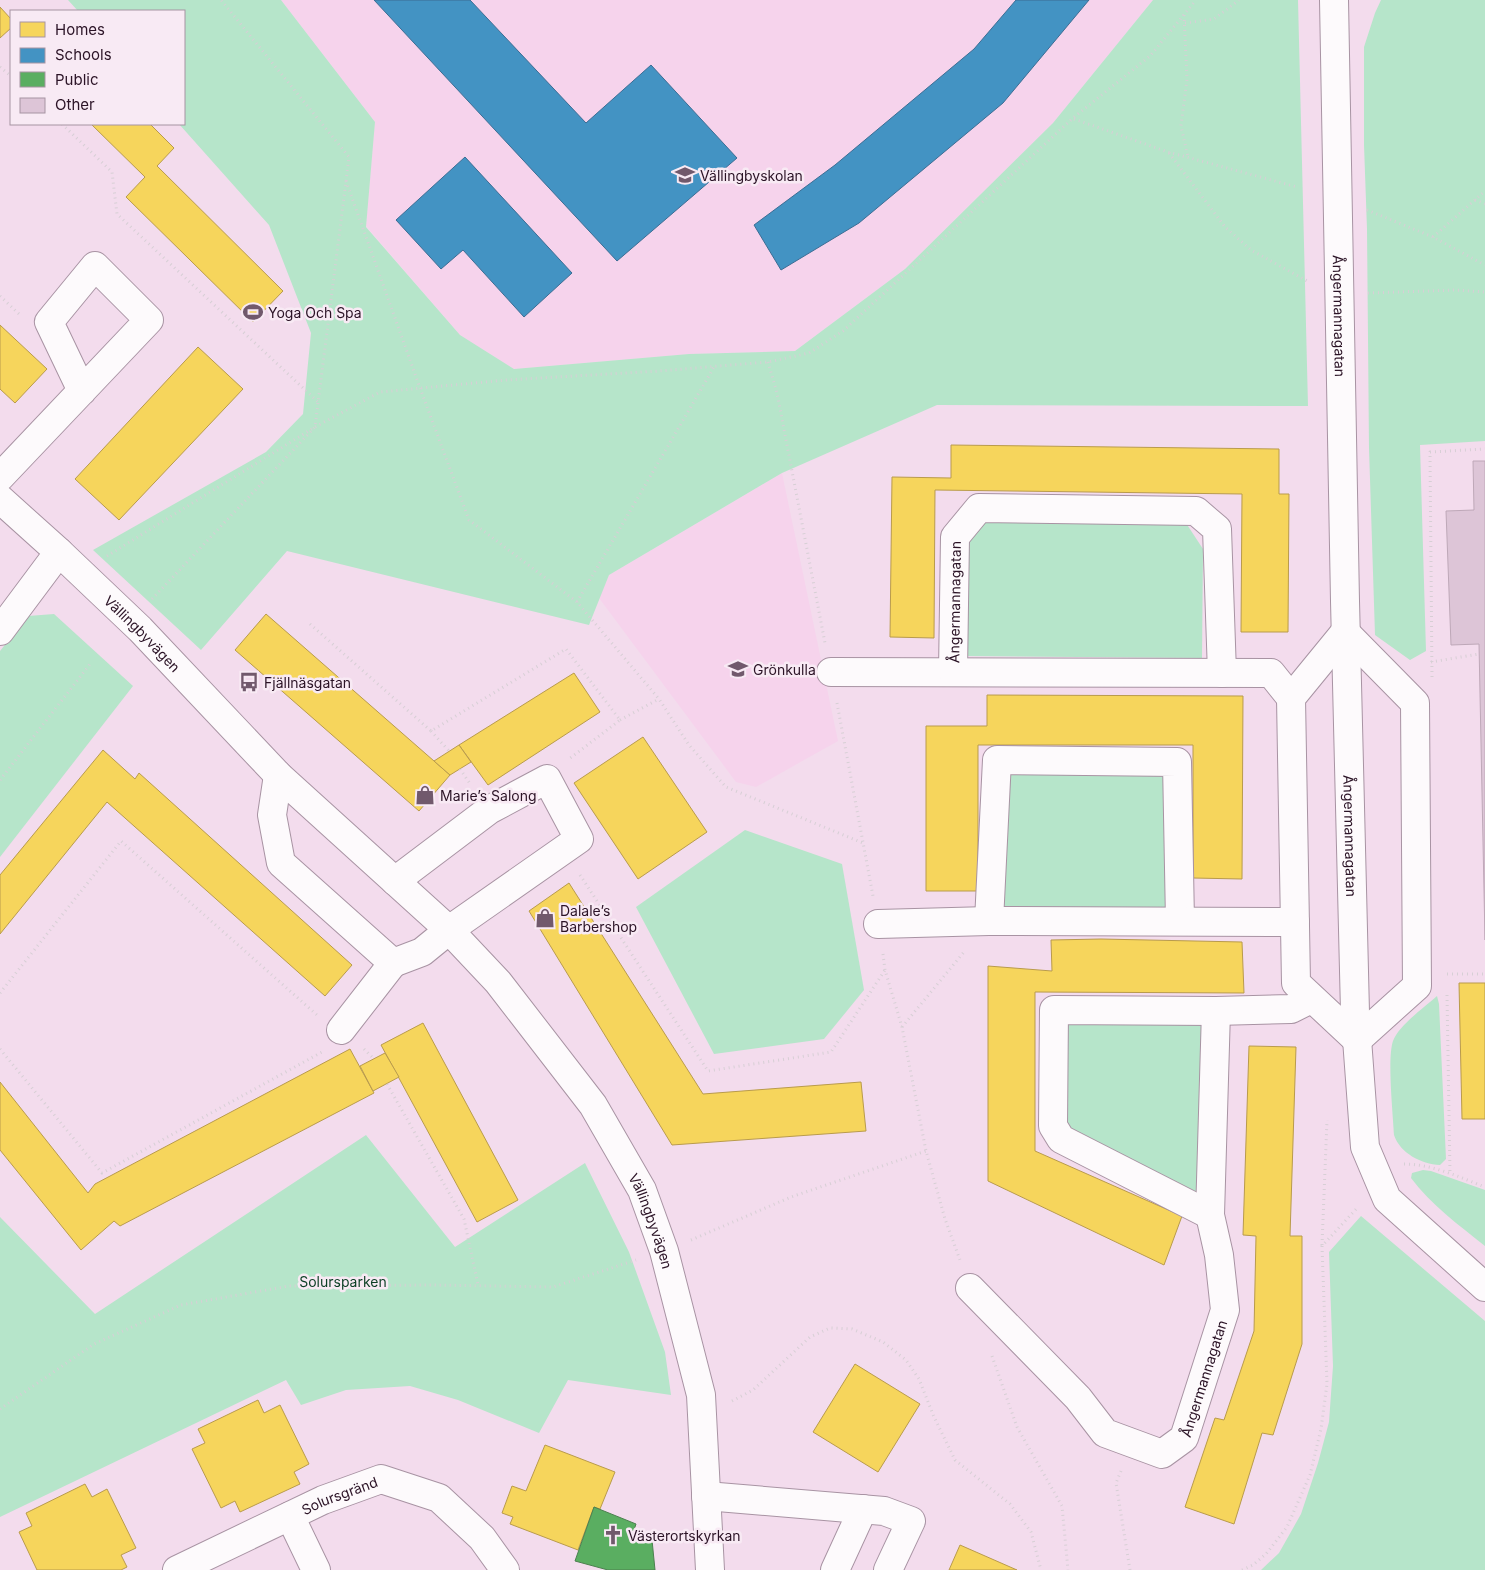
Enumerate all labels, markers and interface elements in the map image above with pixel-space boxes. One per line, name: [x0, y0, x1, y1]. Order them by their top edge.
legend: [10, 10, 185, 125]
text: Homes: [55, 20, 105, 39]
text: Schools: [55, 45, 112, 64]
text: Public: [55, 70, 98, 89]
text: Other: [55, 95, 95, 114]
school or university icon: Vällingbyskolan: [674, 164, 696, 186]
place label: Vällingbyskolan: [700, 167, 803, 184]
street label: Ångermannagatan: [1330, 255, 1349, 377]
sports icon: Yoga Och Spa: [242, 301, 264, 323]
place label: Yoga Och Spa: [268, 304, 362, 321]
street label: Ångermannagatan: [944, 541, 963, 663]
street label: Vällingbyvägen: [101, 591, 184, 675]
school or university icon: Grönkulla: [727, 658, 749, 680]
place label: Grönkulla: [753, 661, 816, 678]
bus stop icon: Fjällnäsgatan: [238, 671, 260, 693]
place label: Fjällnäsgatan: [264, 674, 351, 691]
street label: Ångermannagatan: [1341, 775, 1361, 897]
shop icon: Marie’s Salong: [414, 784, 436, 806]
place label: Marie’s Salong: [440, 787, 537, 804]
place label: Dalale’s Barbershop: [560, 902, 637, 935]
shop icon: Dalale’s Barbershop: [534, 907, 556, 929]
street label: Vällingbyvägen: [626, 1170, 677, 1270]
park label: Solursparken: [299, 1273, 387, 1290]
street label: Ångermannagatan: [1175, 1318, 1230, 1439]
street label: Solursgränd: [299, 1473, 380, 1518]
church icon: Västerortskyrkan: [602, 1524, 624, 1546]
place label: Västerortskyrkan: [628, 1527, 741, 1544]

